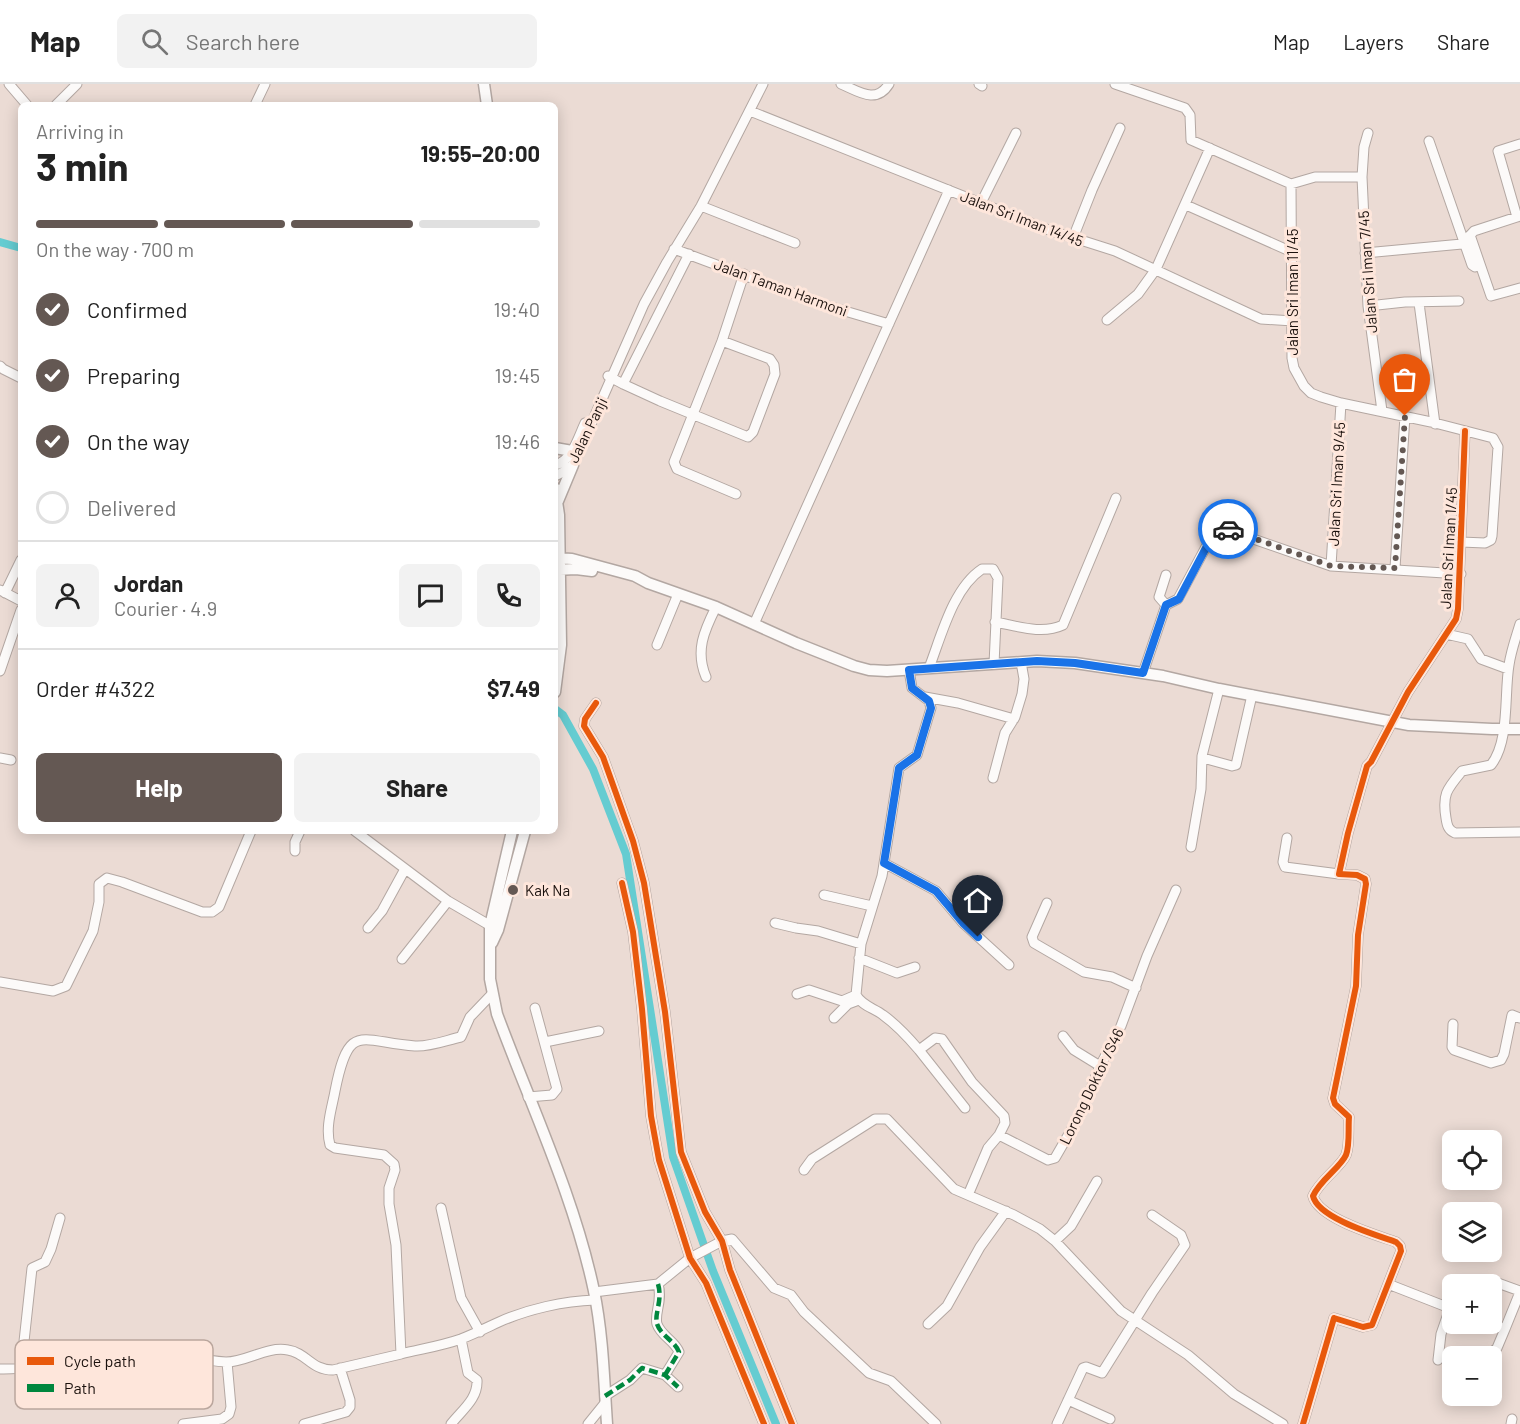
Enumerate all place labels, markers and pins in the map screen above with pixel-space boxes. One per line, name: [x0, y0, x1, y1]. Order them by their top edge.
pin: [1379, 354, 1430, 416]
pin: [952, 875, 1003, 937]
place label: Kak Na: [525, 881, 570, 899]
marker: Kak Na: [506, 883, 520, 897]

